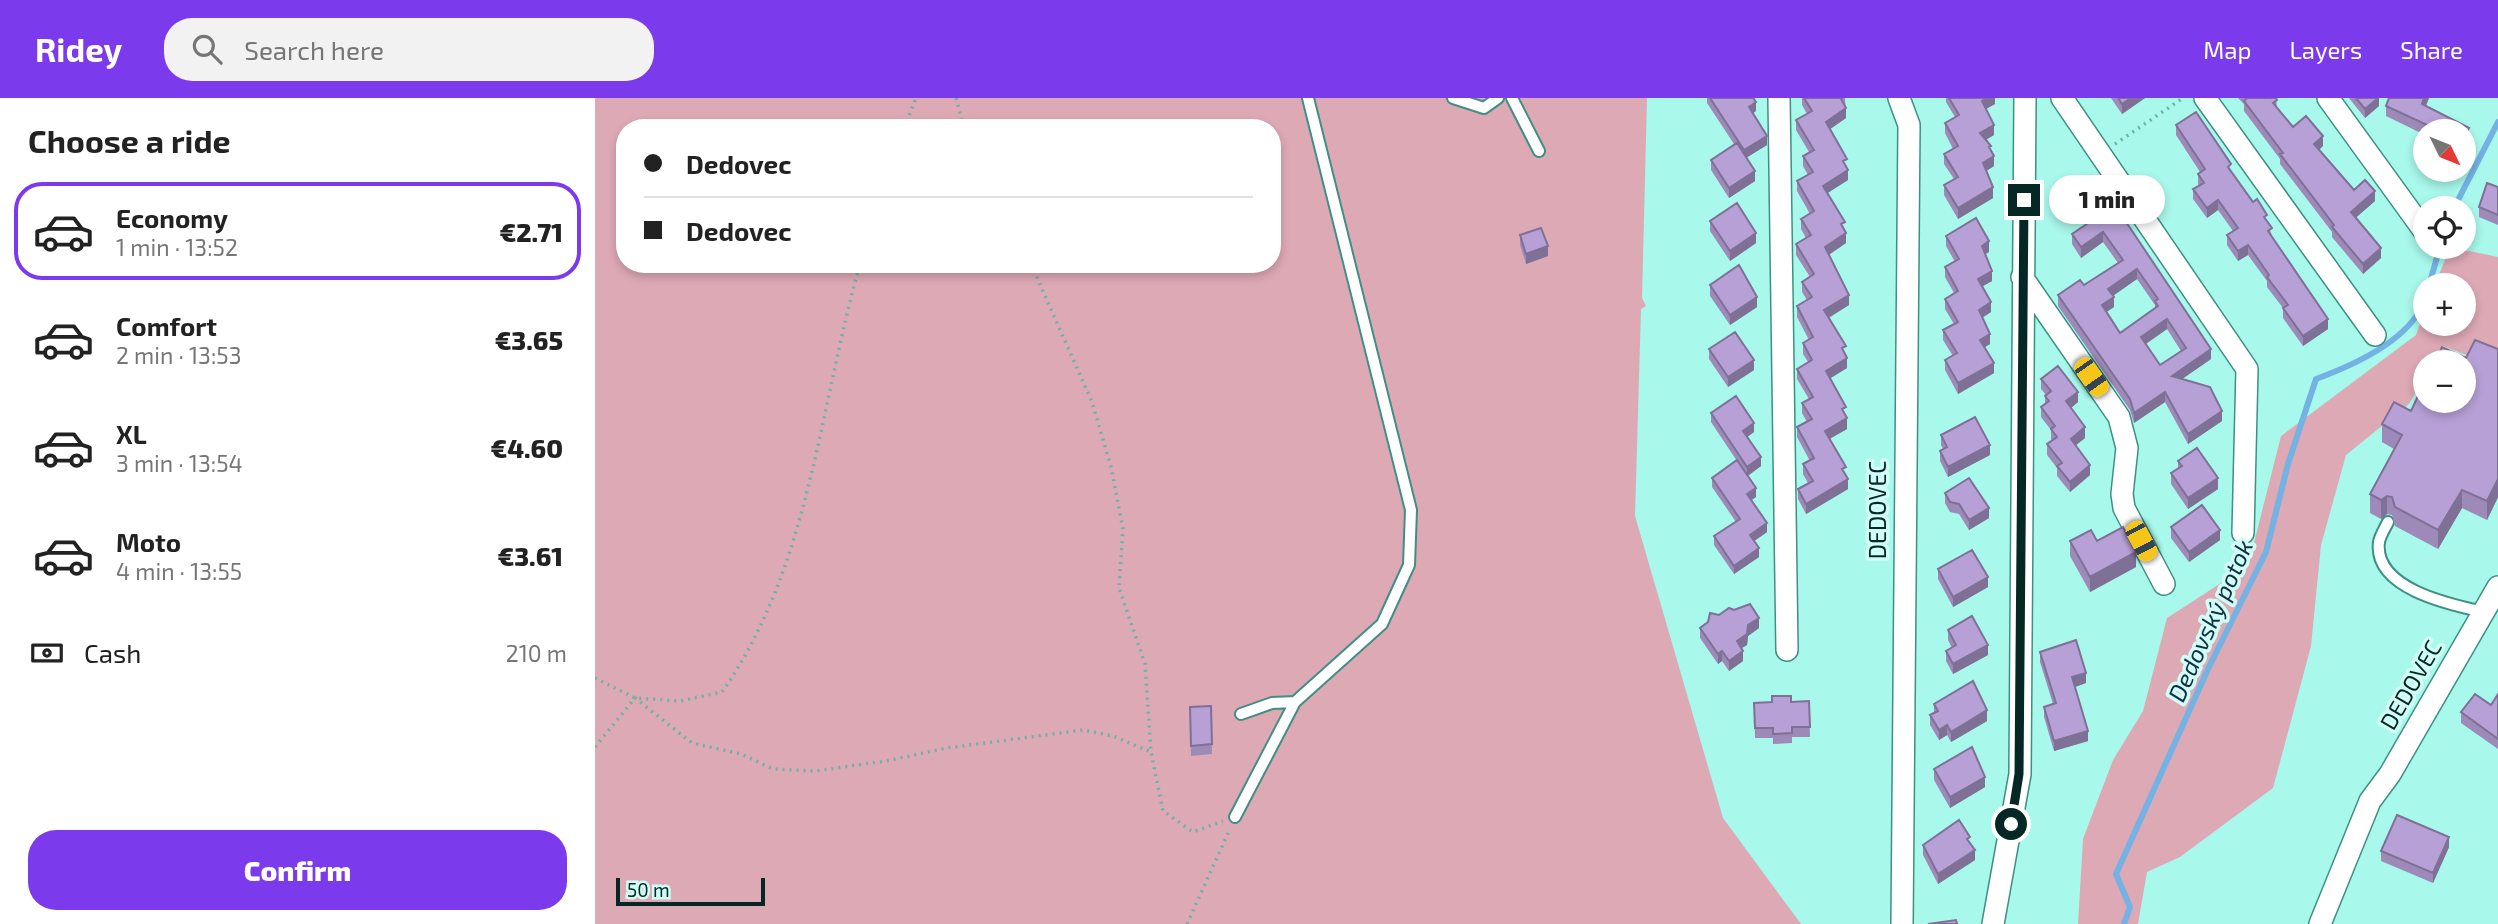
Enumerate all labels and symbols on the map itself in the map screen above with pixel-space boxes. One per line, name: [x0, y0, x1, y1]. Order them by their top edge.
north arrow: [2413, 119, 2476, 182]
callout: 1 min: [2049, 176, 2164, 224]
route end: [2008, 184, 2040, 216]
car: [2071, 354, 2112, 400]
street label: DEDOVEC: [1863, 461, 1891, 559]
car: [2122, 518, 2161, 564]
water label: Dedovský potok: [2161, 535, 2258, 706]
street label: DEDOVEC: [2373, 635, 2447, 734]
route start: [1995, 808, 2027, 840]
scale bar: [616, 875, 765, 907]

